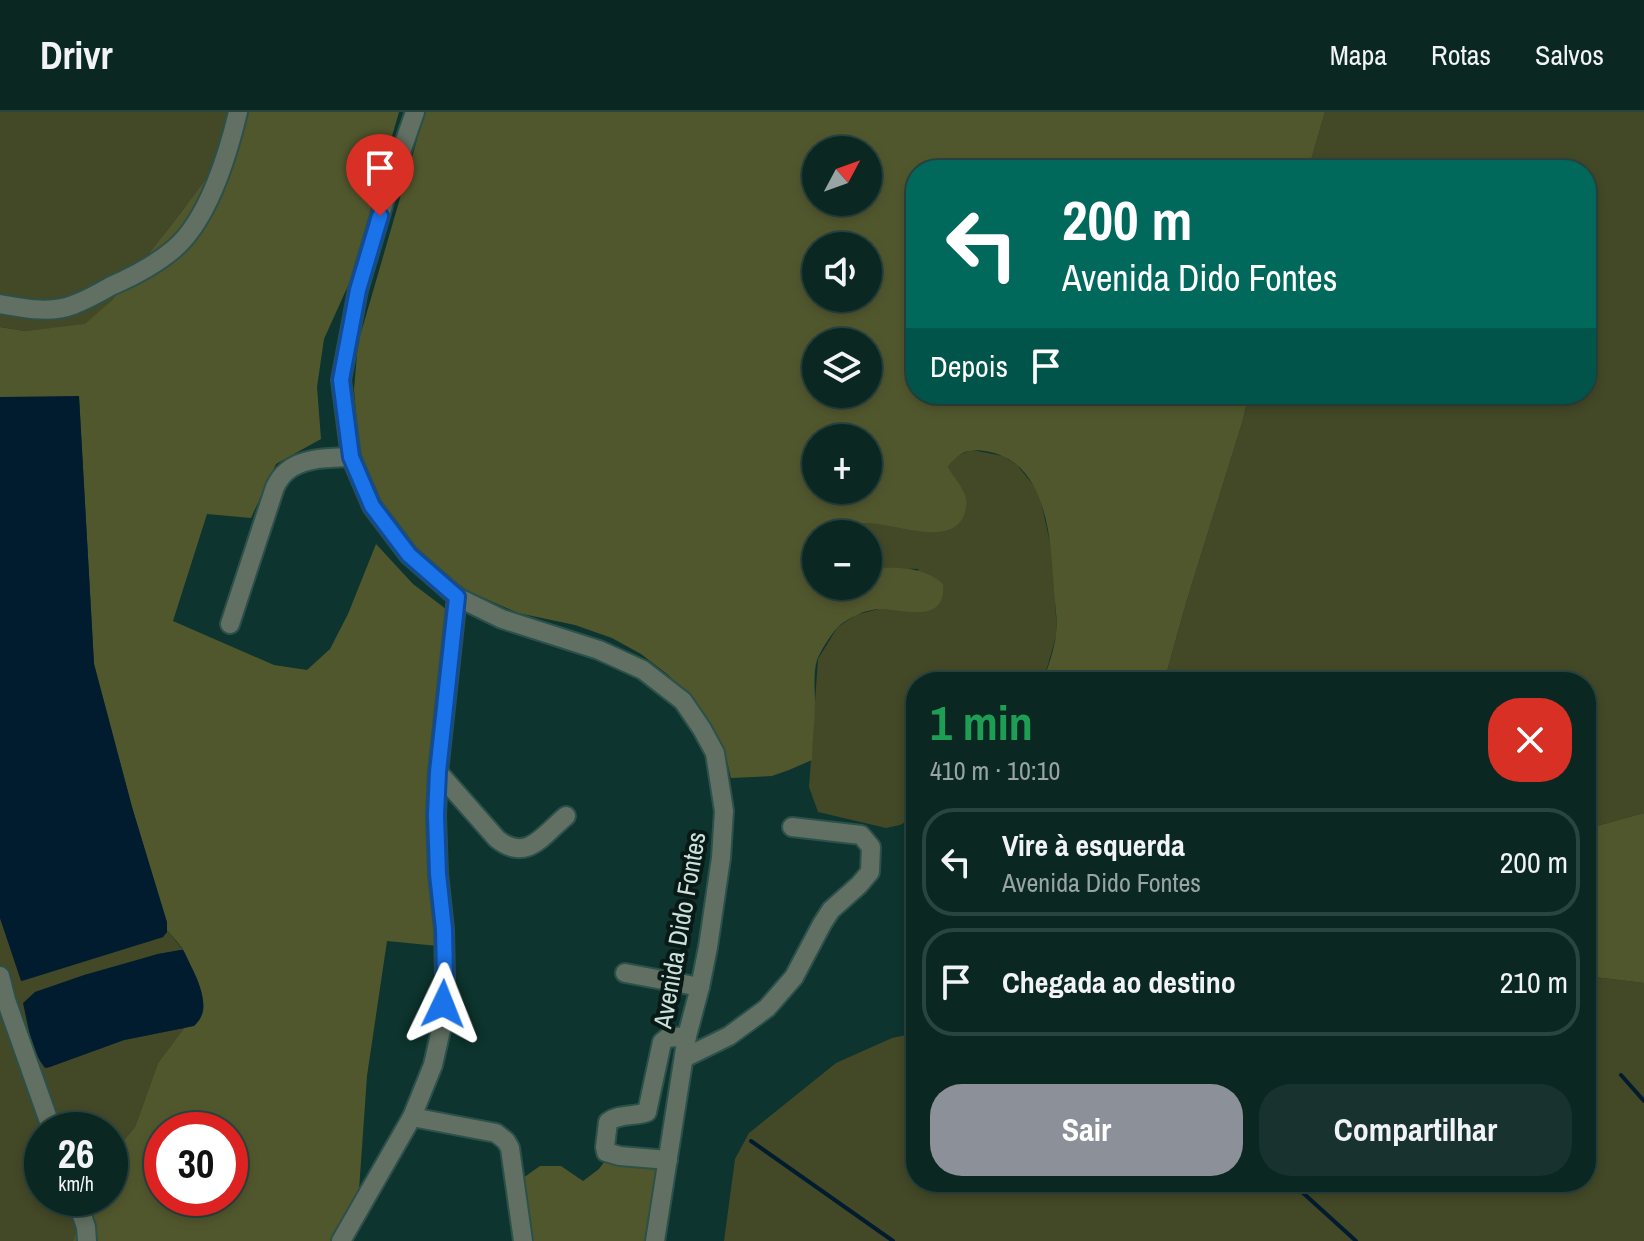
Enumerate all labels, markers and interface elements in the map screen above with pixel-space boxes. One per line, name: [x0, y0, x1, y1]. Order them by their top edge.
text: Drivr: [40, 30, 113, 81]
text: Mapa: [1330, 36, 1387, 74]
text: Rotas: [1431, 36, 1491, 74]
text: Salvos: [1535, 36, 1604, 74]
pin: [346, 134, 414, 216]
north arrow: [802, 136, 882, 216]
map controls: [802, 136, 882, 600]
icon: arrive: [358, 146, 402, 190]
text: 200 m: [1062, 182, 1192, 257]
icon: left: [930, 192, 1034, 296]
button: sound: [802, 232, 882, 312]
text: Avenida Dido Fontes: [1062, 254, 1337, 302]
button: layers: [802, 328, 882, 408]
icon: arrive: [1024, 344, 1068, 388]
text: Depois: [930, 346, 1008, 386]
button: +: [802, 424, 882, 504]
button: −: [802, 520, 882, 600]
text: 1 min: [930, 690, 1033, 755]
button: close: [1488, 698, 1572, 782]
text: 410 m · 10:10: [930, 753, 1060, 788]
text: Vire à esquerda: [1002, 825, 1185, 865]
street label: Avenida Dido Fontes: [644, 829, 714, 1032]
icon: left: [934, 840, 978, 884]
text: 200 m: [1500, 842, 1568, 882]
text: Avenida Dido Fontes: [1002, 865, 1201, 900]
icon: arrive: [934, 960, 978, 1004]
position arrow: [401, 962, 485, 1046]
text: Chegada ao destino: [1002, 962, 1236, 1002]
text: 210 m: [1500, 962, 1568, 1002]
button: Sair: [930, 1084, 1243, 1176]
button: Compartilhar: [1259, 1084, 1572, 1176]
speed limit sign: 30: [144, 1112, 248, 1216]
text: 26: [58, 1127, 94, 1180]
text: km/h: [58, 1170, 94, 1197]

